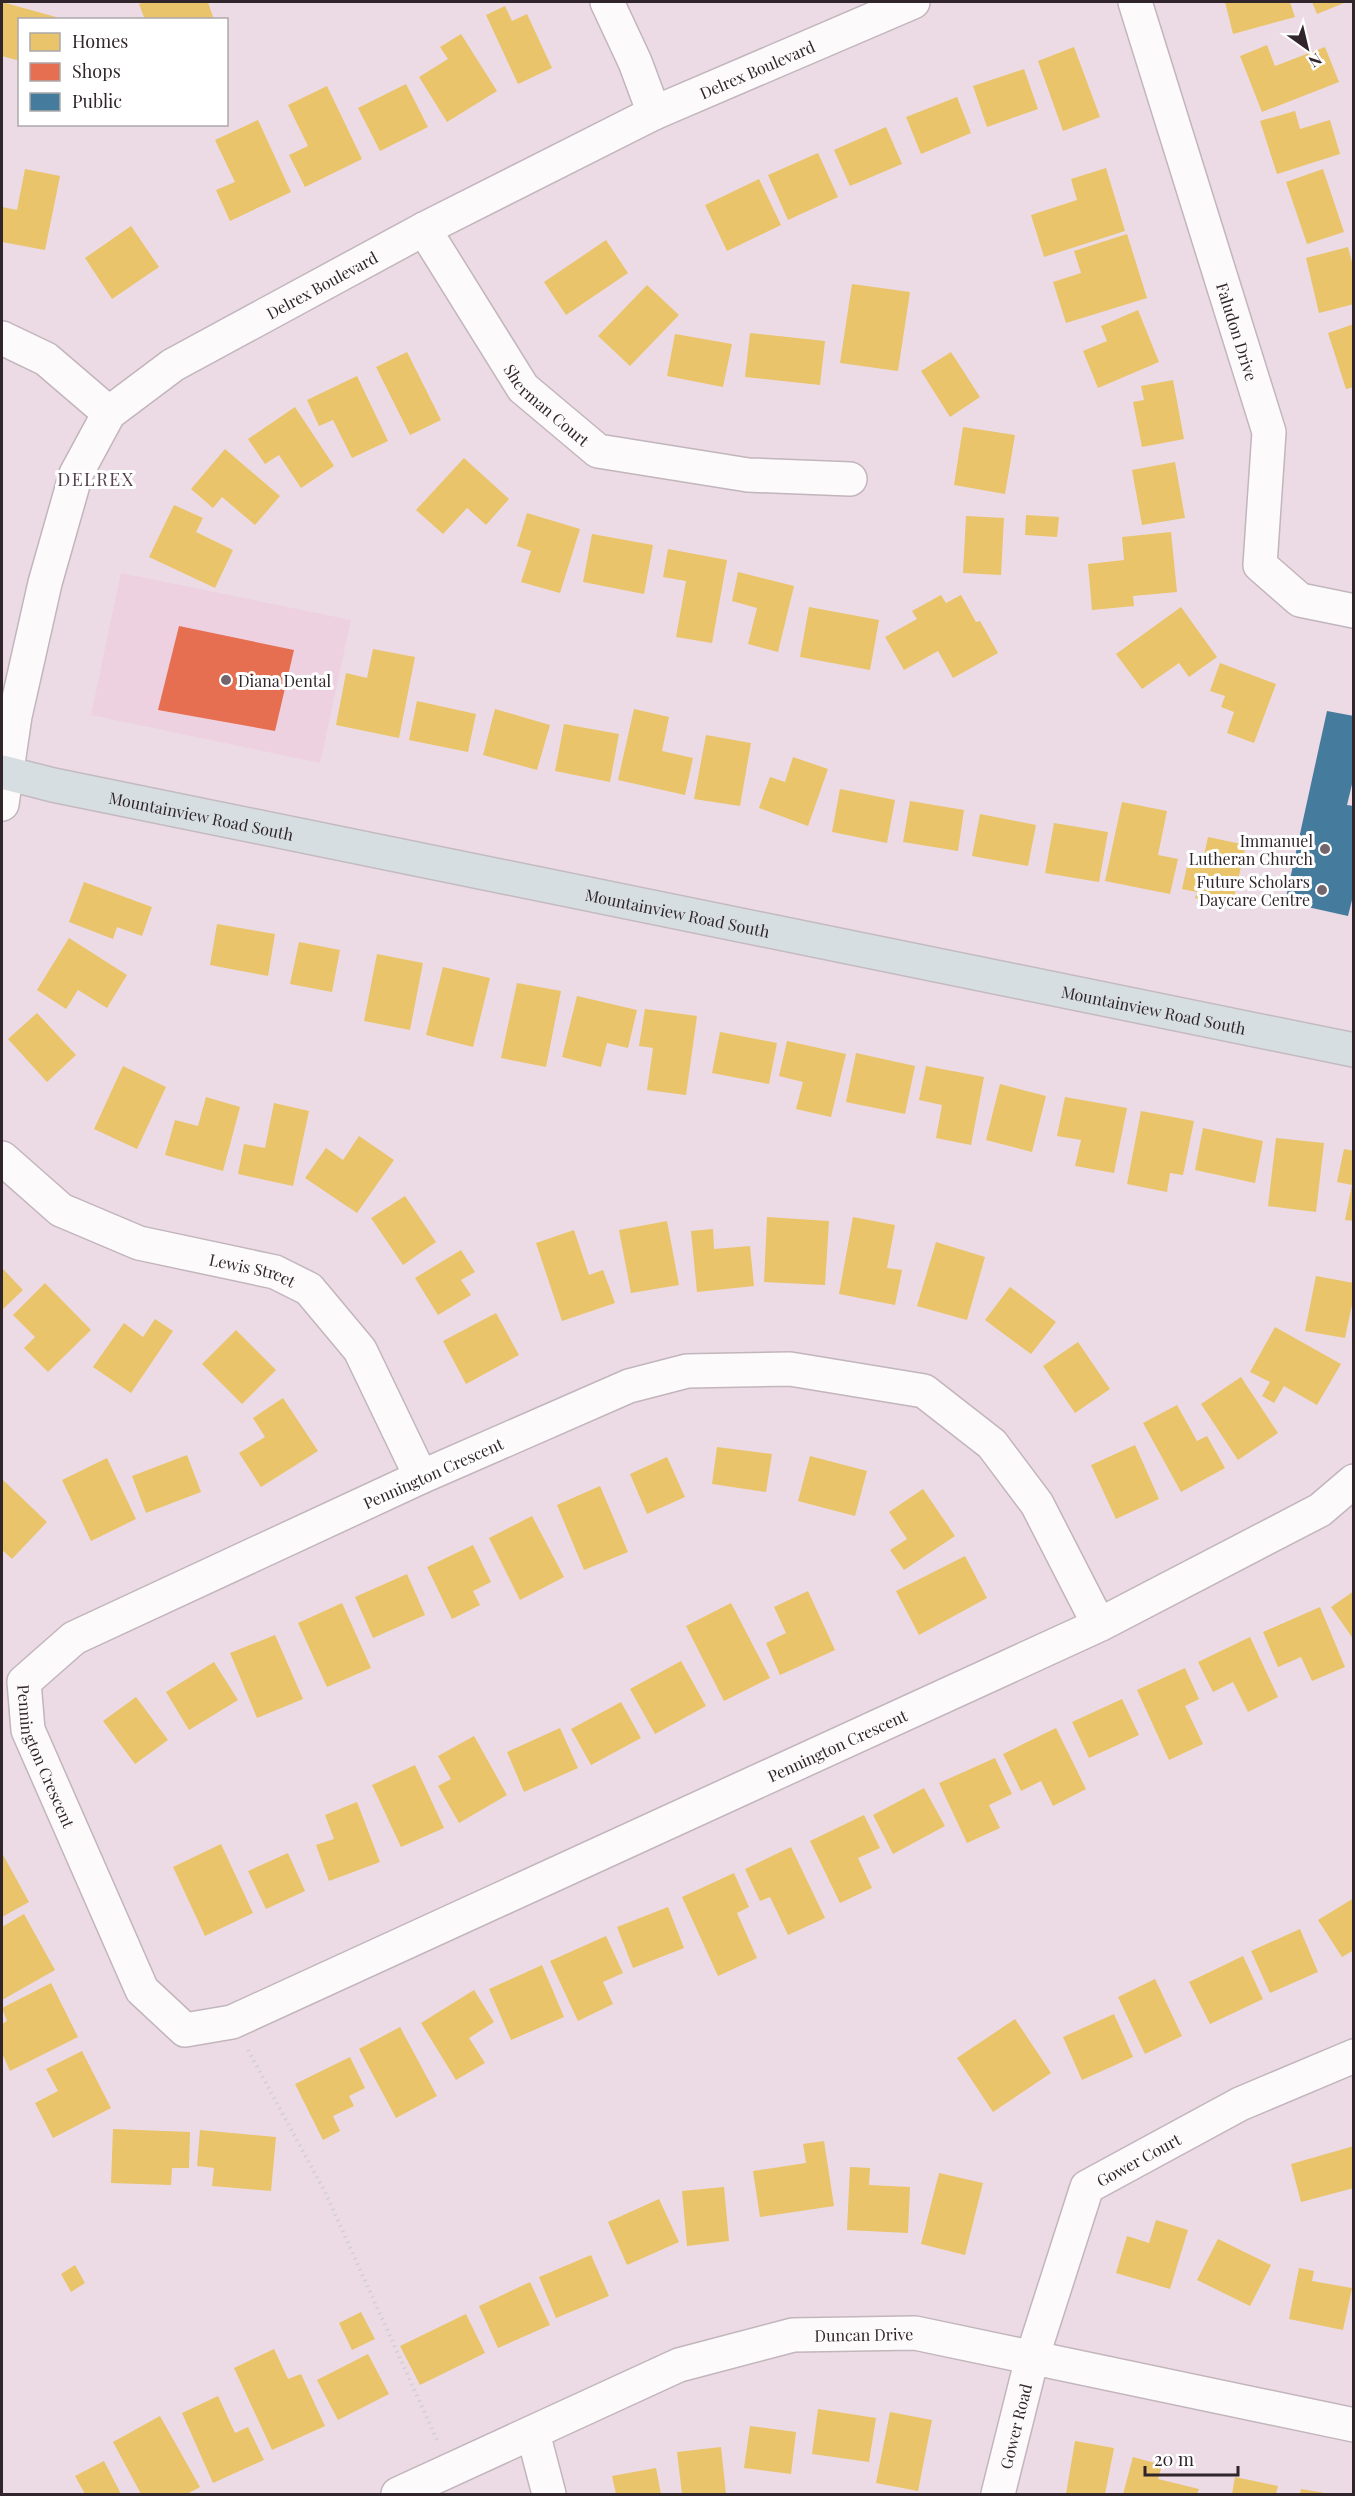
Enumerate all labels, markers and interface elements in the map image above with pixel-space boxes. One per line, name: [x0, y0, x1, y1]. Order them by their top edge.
legend: [18, 18, 228, 126]
north arrow: [1277, 18, 1337, 78]
text: Homes: [72, 29, 128, 53]
street label: Delrex Boulevard: [696, 35, 818, 103]
text: N: [1305, 49, 1326, 73]
text: Shops: [72, 59, 121, 83]
text: Public: [72, 89, 122, 113]
street label: Delrex Boulevard: [262, 246, 381, 323]
street label: Faludon Drive: [1213, 280, 1263, 383]
street label: Sherman Court: [500, 360, 594, 450]
district label: DELREX: [57, 467, 135, 491]
place label: Diana Dental: [238, 670, 331, 691]
marker: Diana Dental: [219, 673, 233, 687]
street label: Mountainview Road South: [107, 786, 296, 844]
place label: Immanuel Lutheran Church: [1189, 830, 1314, 869]
marker: Immanuel Lutheran Church: [1318, 842, 1332, 856]
place label: Future Scholars Daycare Centre: [1197, 871, 1310, 910]
street label: Mountainview Road South: [583, 883, 772, 941]
marker: Future Scholars Daycare Centre: [1315, 883, 1329, 897]
street label: Mountainview Road South: [1060, 980, 1248, 1038]
street label: Lewis Street: [208, 1248, 300, 1291]
street label: Pennington Crescent: [360, 1433, 507, 1513]
street label: Pennington Crescent: [14, 1683, 80, 1831]
street label: Pennington Crescent: [764, 1704, 910, 1786]
street label: Gower Court: [1092, 2128, 1184, 2191]
street label: Duncan Drive: [814, 2323, 914, 2345]
street label: Gower Road: [994, 2381, 1036, 2471]
scale bar: [1145, 2439, 1238, 2477]
text: 20 m: [1154, 2447, 1194, 2471]

